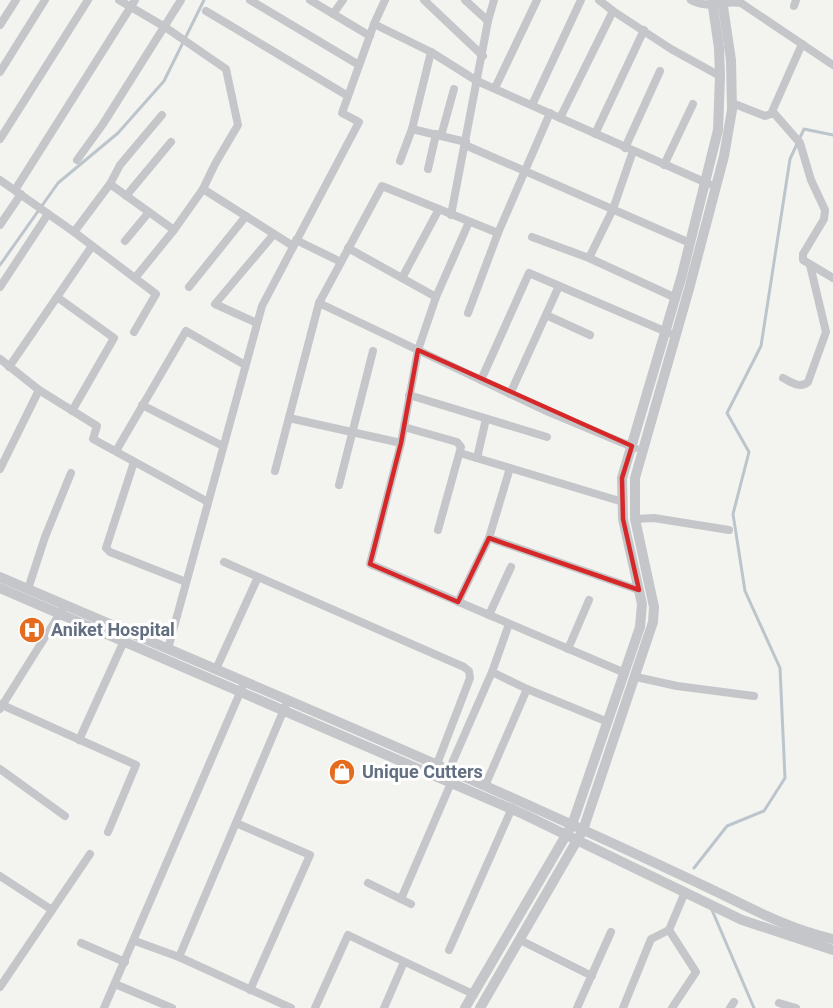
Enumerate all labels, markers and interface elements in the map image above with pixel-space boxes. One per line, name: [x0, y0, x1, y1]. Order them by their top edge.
hospital icon: Aniket Hospital: [17, 615, 47, 645]
place label: Aniket Hospital: [51, 619, 175, 640]
shop icon: Unique Cutters: [327, 757, 357, 787]
place label: Unique Cutters: [362, 761, 483, 782]

